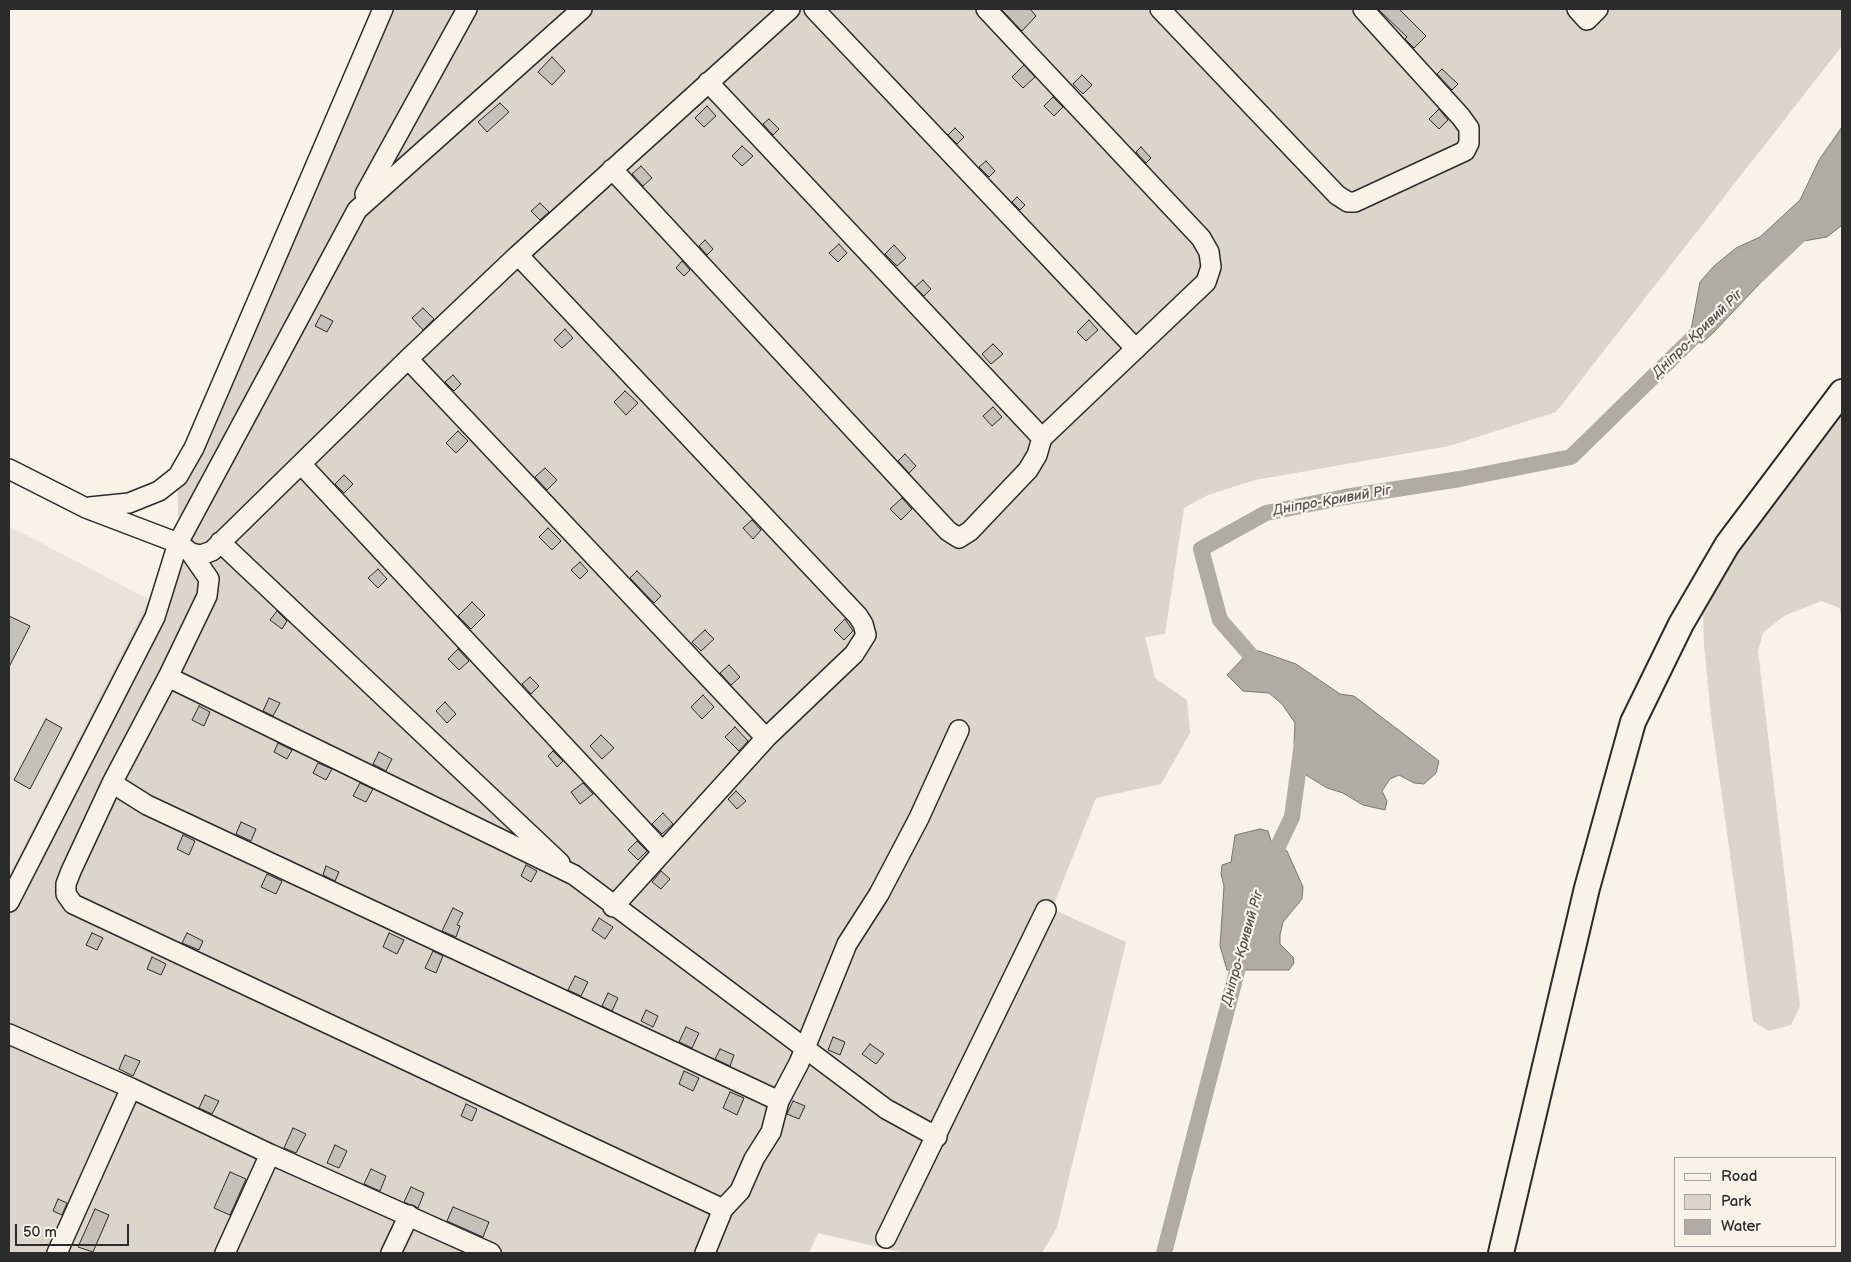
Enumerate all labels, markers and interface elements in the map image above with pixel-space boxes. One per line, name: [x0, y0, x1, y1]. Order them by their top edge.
water label: Дніпро-Кривий Ріг: [1649, 287, 1747, 381]
water label: Дніпро-Кривий Ріг: [1272, 482, 1392, 520]
water label: Дніпро-Кривий Ріг: [1219, 888, 1267, 1008]
legend: [1674, 1157, 1836, 1247]
text: Road: [1721, 1167, 1757, 1186]
text: Park: [1721, 1192, 1751, 1211]
scale bar: [18, 1214, 131, 1246]
text: Water: [1721, 1217, 1761, 1236]
text: 50 m: [23, 1223, 57, 1242]

